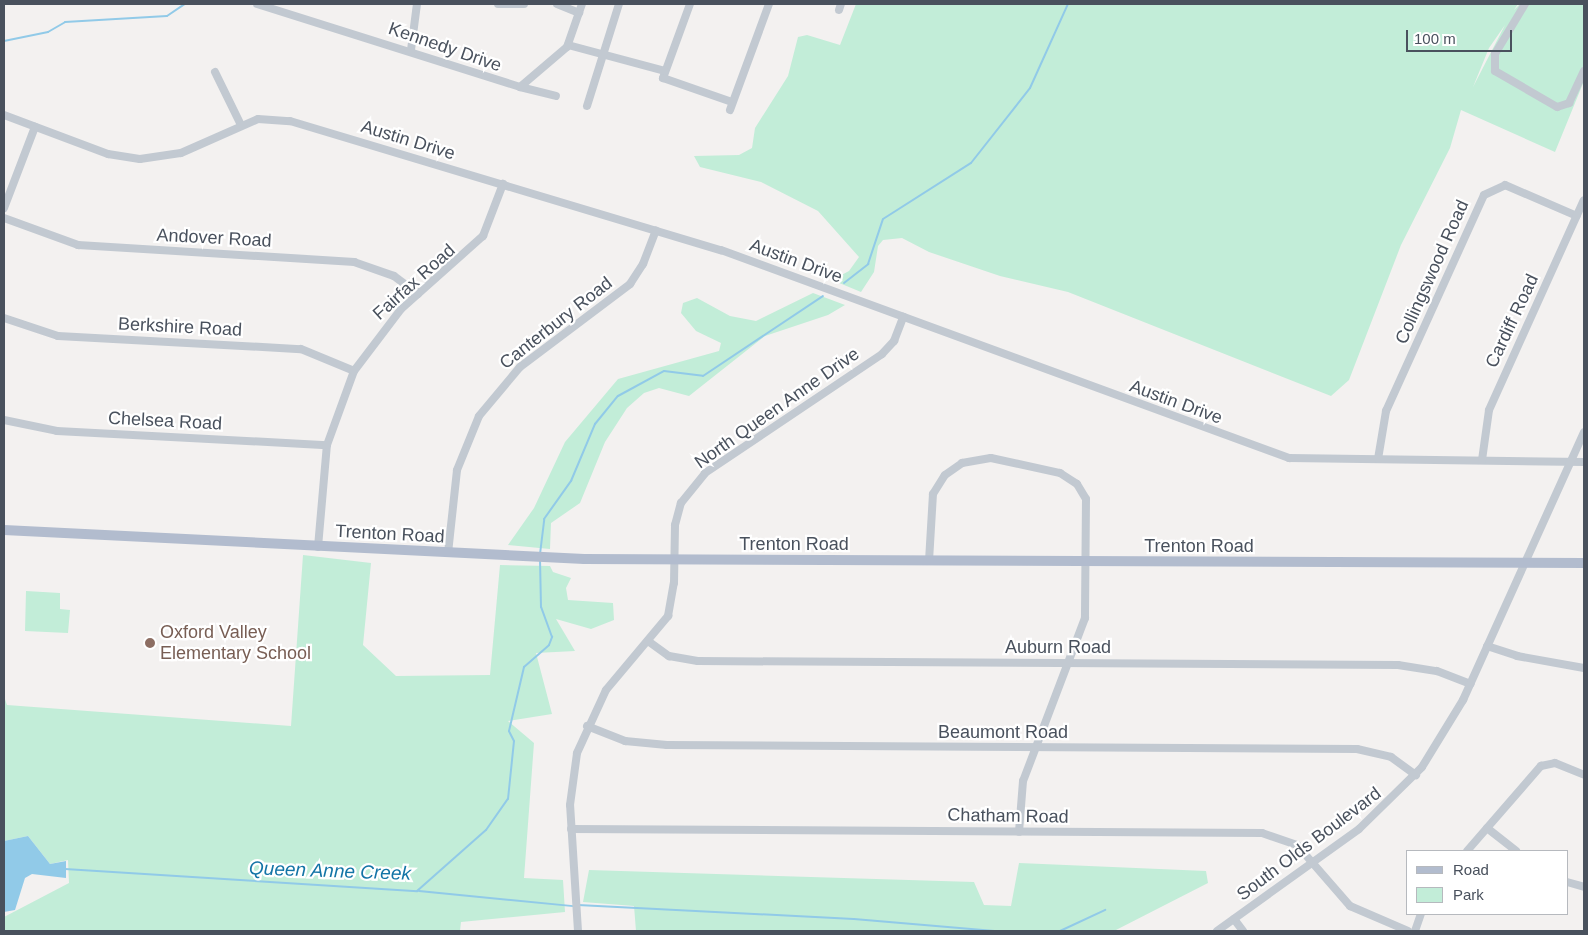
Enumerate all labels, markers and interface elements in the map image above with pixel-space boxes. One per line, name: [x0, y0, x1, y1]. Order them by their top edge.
street label: Kennedy Drive: [386, 18, 504, 76]
scale bar: [1408, 20, 1514, 52]
text: 100 m: [1414, 30, 1456, 47]
street label: Austin Drive: [358, 115, 458, 165]
street label: Collingswood Road: [1391, 197, 1473, 347]
street label: Andover Road: [156, 224, 272, 252]
street label: Austin Drive: [747, 234, 845, 288]
street label: Fairfax Road: [368, 239, 460, 325]
street label: Cardiff Road: [1481, 271, 1543, 371]
street label: Canterbury Road: [495, 272, 617, 374]
street label: Berkshire Road: [117, 313, 243, 341]
street label: North Queen Anne Drive: [690, 343, 864, 473]
street label: Austin Drive: [1127, 375, 1225, 429]
street label: Chelsea Road: [107, 407, 223, 435]
street label: Trenton Road: [335, 520, 445, 548]
street label: Trenton Road: [739, 533, 849, 555]
street label: Trenton Road: [1144, 535, 1254, 557]
place label: Oxford Valley Elementary School: [160, 622, 311, 664]
street label: Auburn Road: [1005, 636, 1111, 658]
marker: Oxford Valley Elementary School: [144, 637, 156, 649]
street label: Beaumont Road: [938, 721, 1068, 743]
street label: South Olds Boulevard: [1233, 783, 1385, 905]
street label: Chatham Road: [947, 804, 1069, 828]
legend: [1406, 850, 1568, 915]
water label: Queen Anne Creek: [248, 857, 412, 885]
text: Road: [1453, 861, 1489, 878]
text: Park: [1453, 886, 1484, 903]

